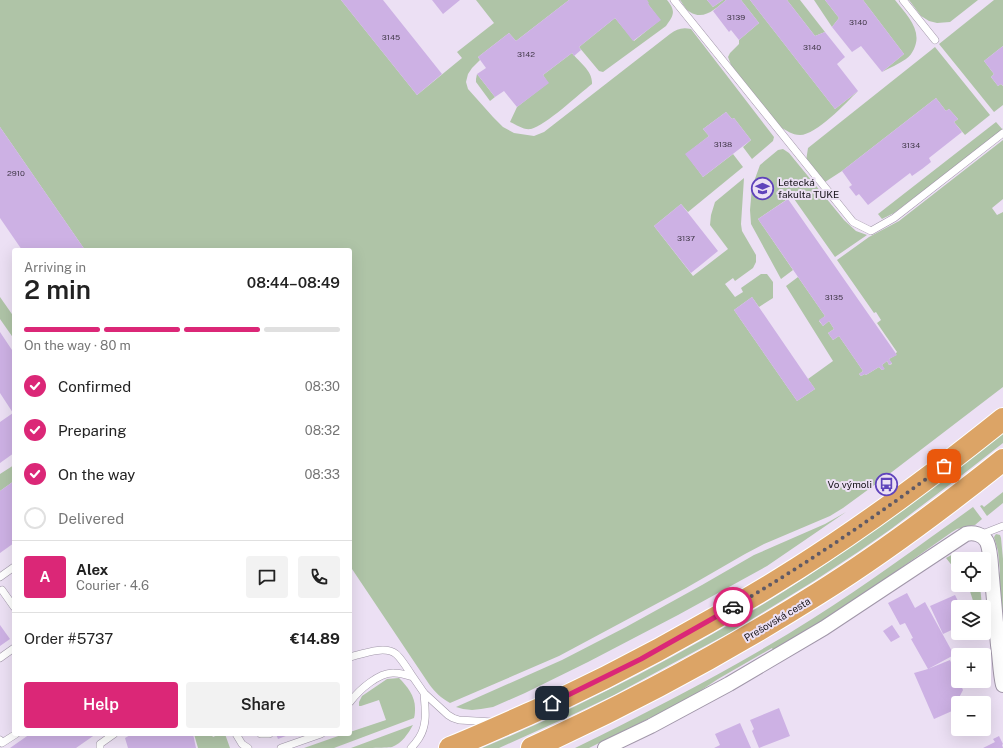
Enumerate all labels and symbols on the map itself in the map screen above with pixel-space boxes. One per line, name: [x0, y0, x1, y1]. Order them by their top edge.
house number: 3139: [727, 12, 745, 22]
house number: 3140: [849, 17, 867, 27]
house number: 3145: [382, 32, 400, 42]
house number: 3140: [803, 42, 821, 52]
house number: 3142: [517, 49, 535, 59]
house number: 3138: [714, 139, 732, 149]
house number: 3134: [902, 140, 920, 150]
house number: 2910: [7, 168, 25, 178]
school or university icon: Letecká fakulta TUKE: [749, 175, 775, 201]
place label: Letecká fakulta TUKE: [778, 176, 839, 200]
house number: 3137: [677, 233, 695, 243]
house number: 3135: [825, 292, 843, 302]
pin: [927, 449, 961, 483]
bus stop icon: Vo výmoli: [874, 471, 900, 497]
place label: Vo výmoli: [828, 478, 872, 490]
courier: [713, 587, 753, 627]
street label: Prešovská cesta: [742, 595, 812, 643]
pin: [535, 686, 569, 720]

